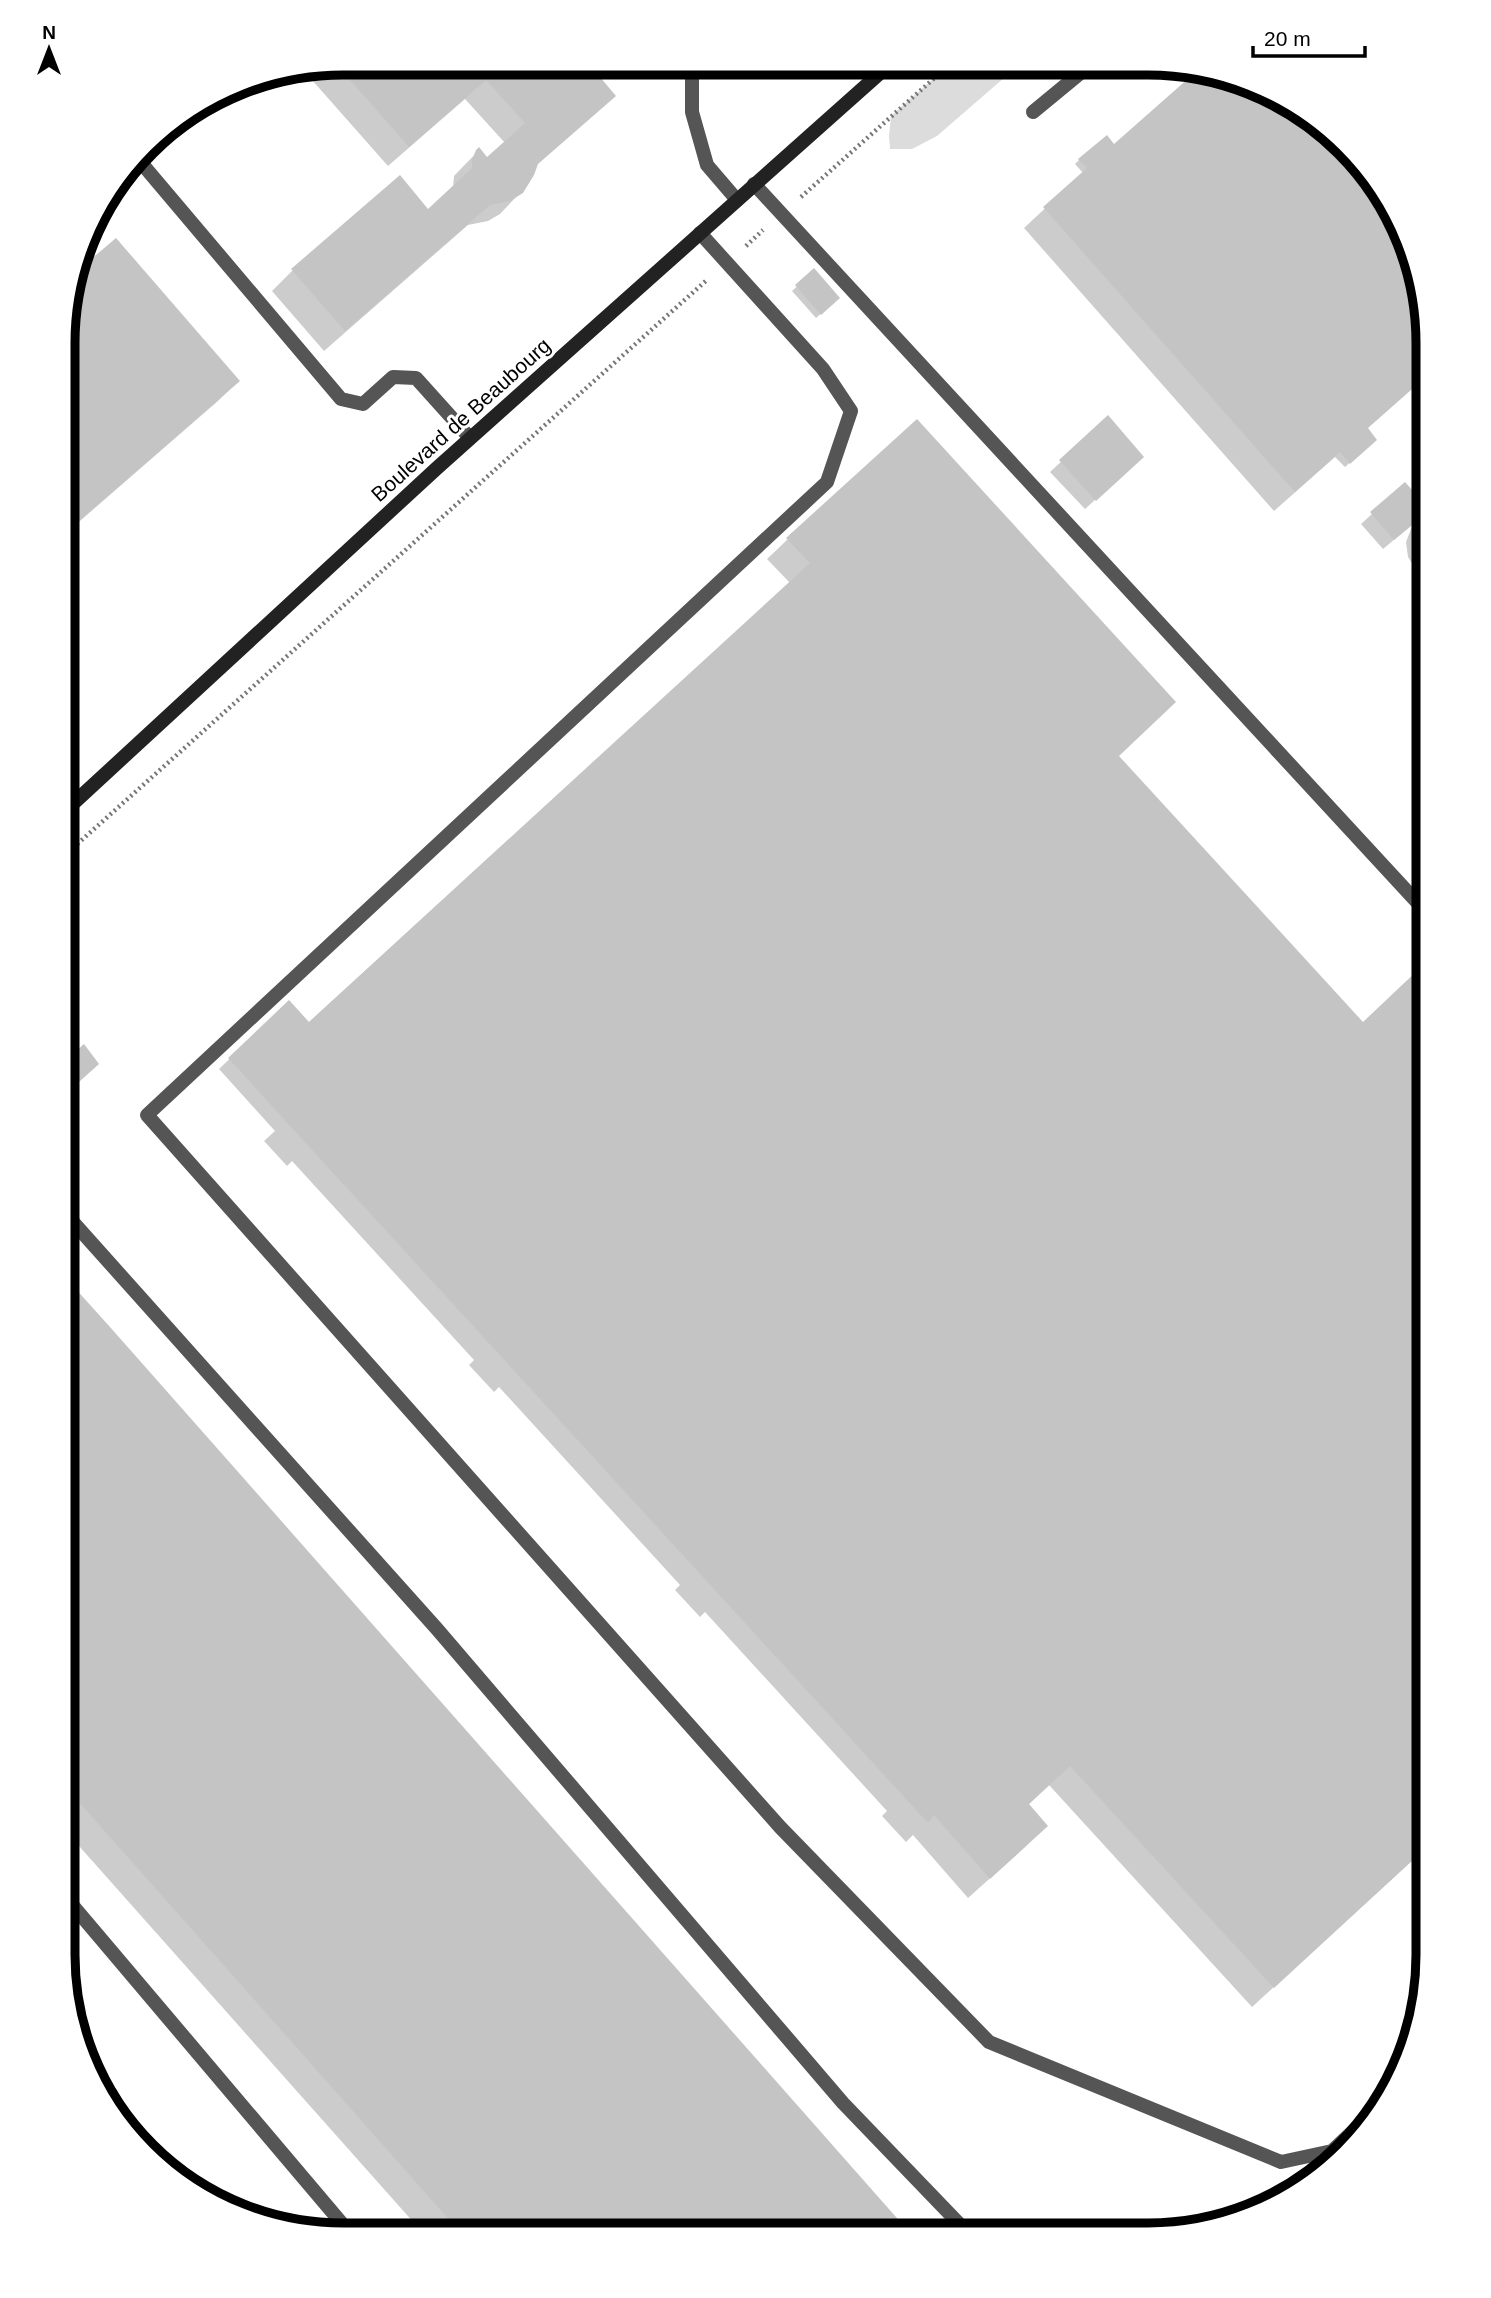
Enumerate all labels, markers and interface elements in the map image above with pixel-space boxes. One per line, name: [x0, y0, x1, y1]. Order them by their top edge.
north arrow: [14, 14, 84, 84]
scale bar: [1253, 14, 1365, 58]
text: N: [42, 22, 56, 43]
text: 20 m: [1264, 27, 1311, 50]
street label: Boulevard de Beaubourg: [367, 333, 555, 506]

